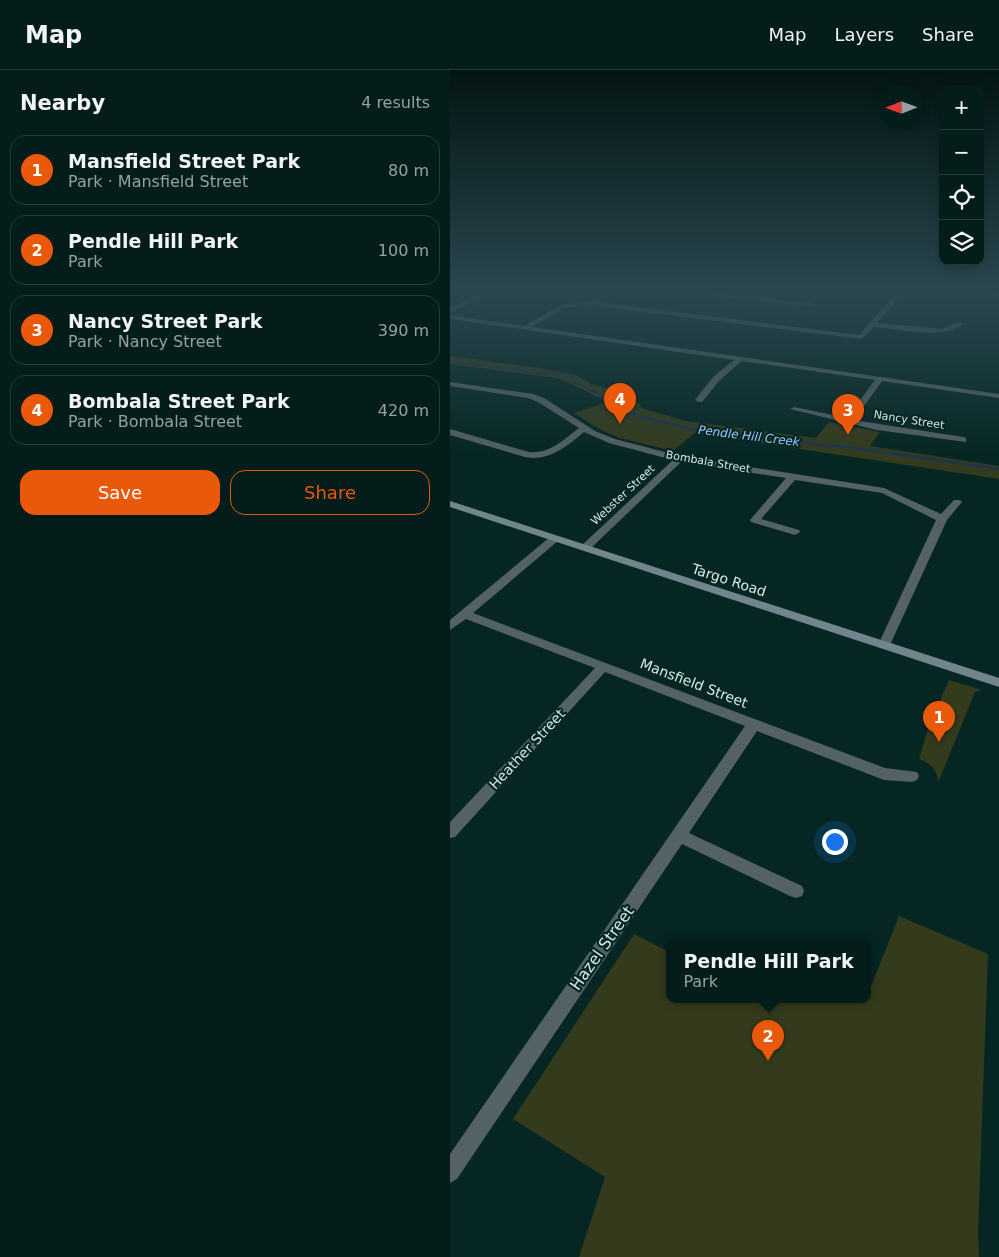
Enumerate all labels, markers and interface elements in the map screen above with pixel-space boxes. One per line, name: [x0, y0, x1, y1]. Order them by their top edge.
text: Map: [25, 21, 82, 49]
text: Map: [768, 24, 806, 45]
text: Layers: [834, 24, 894, 45]
text: Share: [922, 24, 974, 45]
north arrow: [879, 85, 924, 130]
map controls: [939, 85, 984, 265]
button: +: [939, 85, 984, 130]
text: Nearby: [20, 91, 105, 115]
text: 4 results: [361, 93, 430, 112]
button: −: [939, 130, 984, 175]
text: Mansfield Street Park: [68, 150, 300, 172]
text: 1: [31, 161, 43, 180]
text: 80 m: [388, 161, 429, 180]
text: Park · Mansfield Street: [68, 172, 248, 191]
button: locate: [939, 175, 984, 220]
button: layers: [939, 220, 984, 265]
text: Pendle Hill Park: [68, 230, 238, 252]
text: 2: [31, 241, 43, 260]
text: 100 m: [378, 241, 429, 260]
text: Park: [68, 252, 103, 271]
text: Nancy Street Park: [68, 310, 262, 332]
text: 3: [31, 321, 43, 340]
text: 390 m: [378, 321, 429, 340]
text: Park · Nancy Street: [68, 332, 222, 351]
pin: 4: [604, 383, 636, 424]
text: Bombala Street Park: [68, 390, 290, 412]
pin: 3: [832, 394, 864, 435]
text: 4: [31, 401, 43, 420]
text: 420 m: [378, 401, 429, 420]
street label: Nancy Street: [873, 408, 946, 432]
text: Park · Bombala Street: [68, 412, 242, 431]
water label: Pendle Hill Creek: [697, 423, 802, 449]
street label: Bombala Street: [665, 448, 752, 476]
street label: Webster Street: [588, 462, 658, 528]
button: Save: [20, 470, 220, 515]
button: Share: [230, 470, 430, 515]
street label: Targo Road: [689, 560, 768, 600]
street label: Mansfield Street: [638, 655, 751, 711]
pin: 1: [923, 701, 955, 742]
street label: Heather Street: [486, 705, 568, 792]
your location: [822, 829, 848, 855]
street label: Hazel Street: [566, 902, 638, 994]
popup: [666, 938, 871, 1003]
text: Pendle Hill Park: [683, 950, 854, 972]
text: Park: [683, 972, 718, 991]
pin: 2: [752, 1020, 784, 1061]

